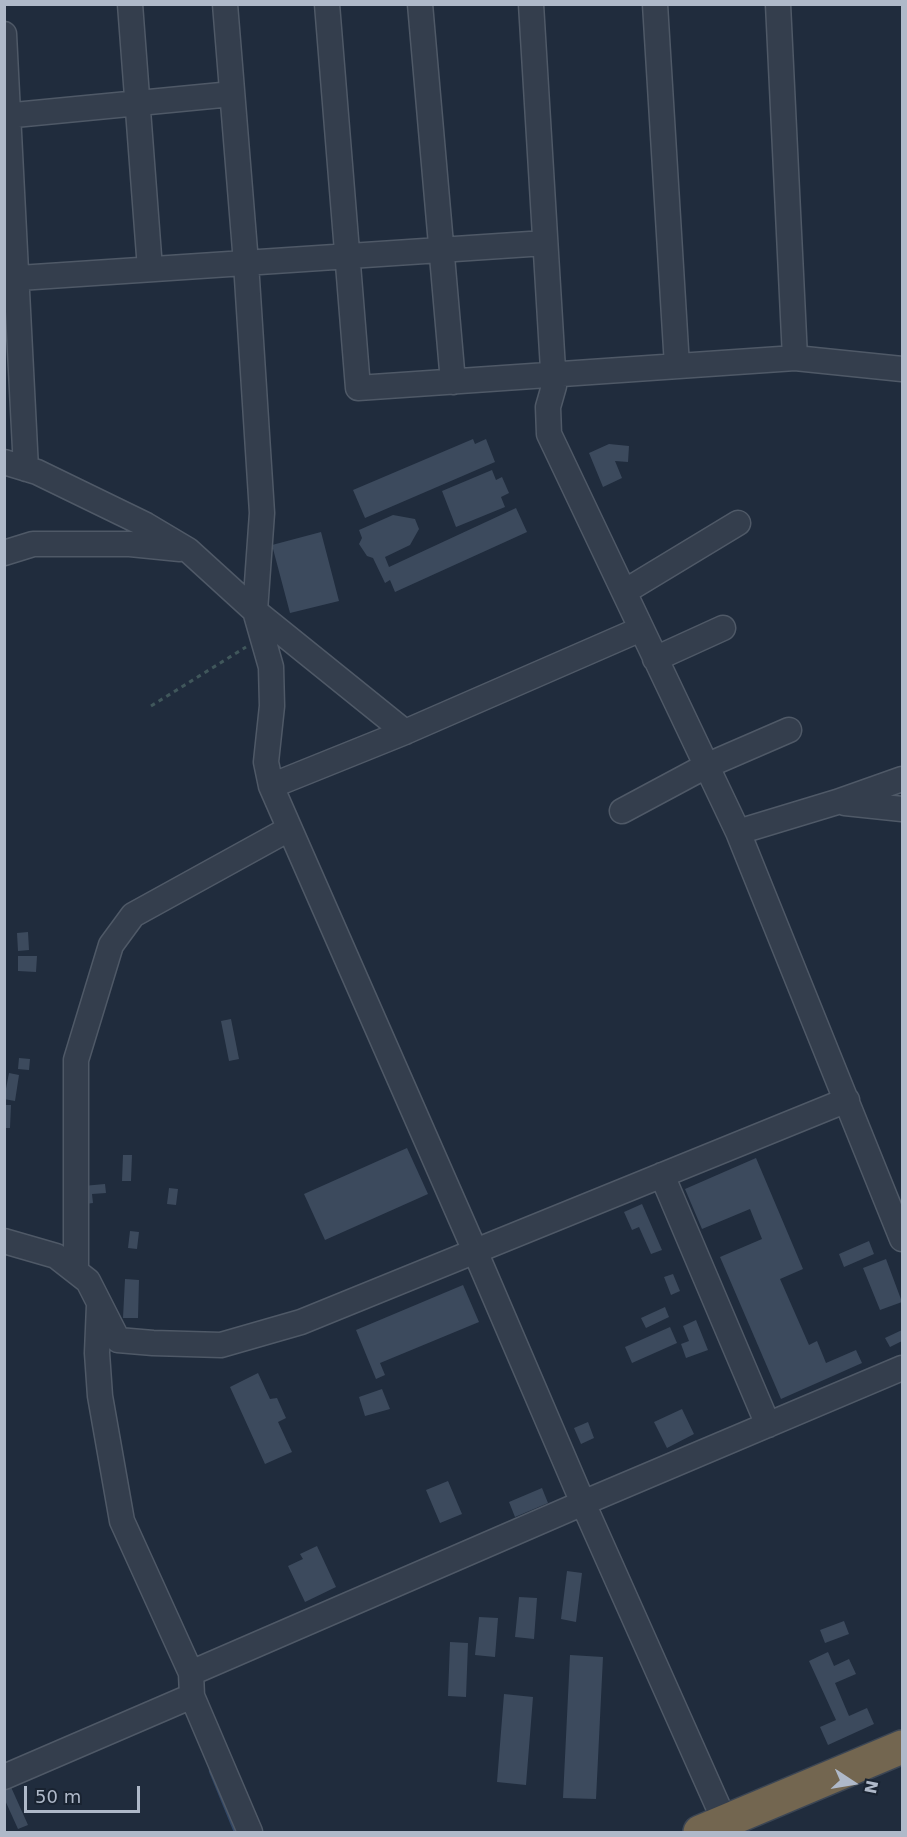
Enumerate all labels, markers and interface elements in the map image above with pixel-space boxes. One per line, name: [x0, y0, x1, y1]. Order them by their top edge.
north arrow: [823, 1753, 883, 1813]
scale bar: [27, 1774, 142, 1812]
text: N: [860, 1778, 882, 1795]
text: 50 m: [35, 1786, 81, 1807]

